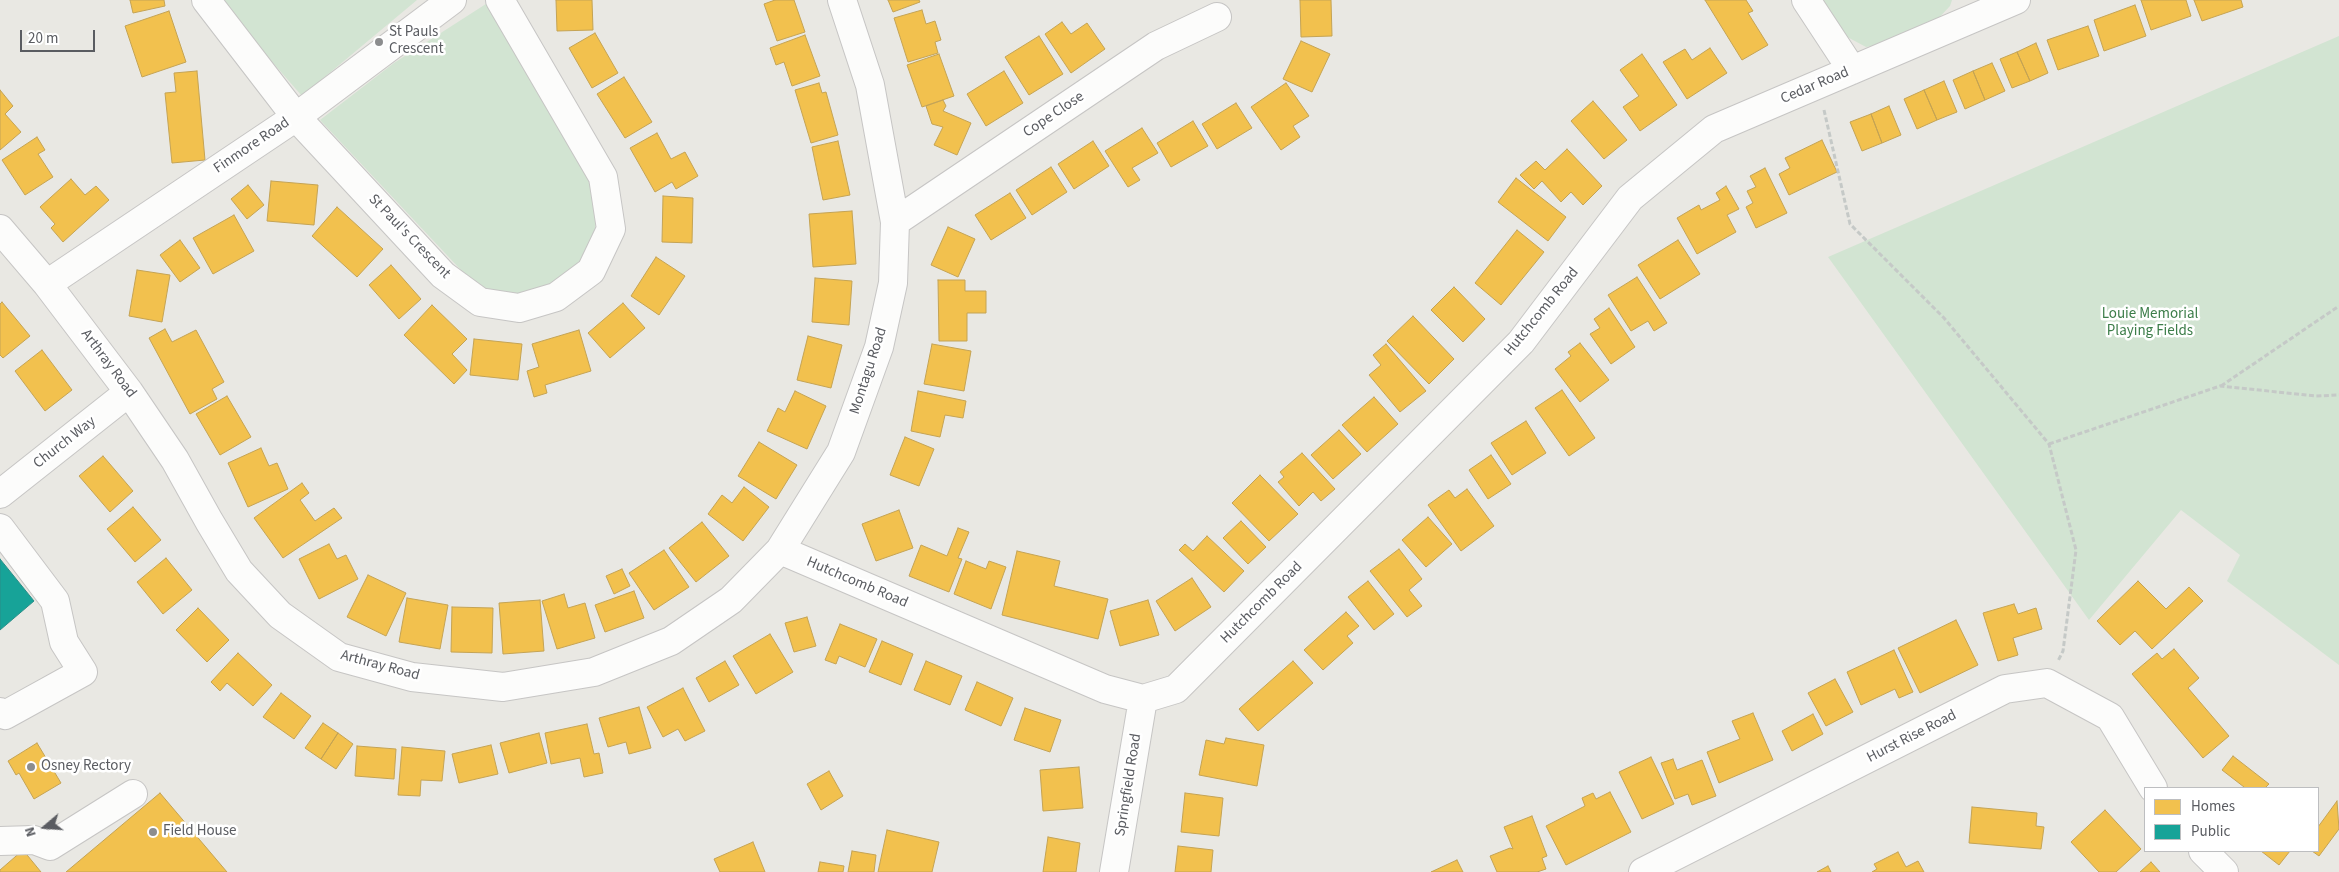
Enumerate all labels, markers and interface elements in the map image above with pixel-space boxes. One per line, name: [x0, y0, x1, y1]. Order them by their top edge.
scale bar: [22, 20, 98, 52]
place label: St Pauls Crescent: [389, 24, 444, 59]
text: 20 m: [28, 28, 58, 49]
marker: St Pauls Crescent: [373, 36, 385, 48]
street label: Cedar Road: [1778, 64, 1852, 108]
street label: Cope Close: [1020, 88, 1088, 142]
street label: Finmore Road: [211, 114, 293, 178]
street label: St Paul's Crescent: [364, 191, 454, 283]
street label: Hutchcomb Road: [1501, 264, 1583, 360]
park label: Louie Memorial Playing Fields: [2102, 306, 2198, 341]
street label: Montagu Road: [846, 325, 892, 417]
street label: Arthray Road: [76, 326, 140, 402]
street label: Church Way: [30, 413, 100, 473]
street label: Hutchcomb Road: [804, 554, 910, 612]
street label: Hutchcomb Road: [1217, 558, 1307, 648]
street label: Arthray Road: [338, 647, 422, 685]
street label: Hurst Rise Road: [1864, 707, 1960, 767]
street label: Springfield Road: [1112, 732, 1146, 838]
place label: Osney Rectory: [41, 758, 131, 776]
marker: Osney Rectory: [25, 761, 37, 773]
legend: [2144, 787, 2319, 852]
text: Homes: [2191, 796, 2235, 817]
north arrow: [20, 802, 70, 852]
text: Public: [2191, 821, 2230, 842]
place label: Field House: [163, 823, 236, 841]
text: N: [20, 824, 42, 839]
marker: Field House: [147, 826, 159, 838]

